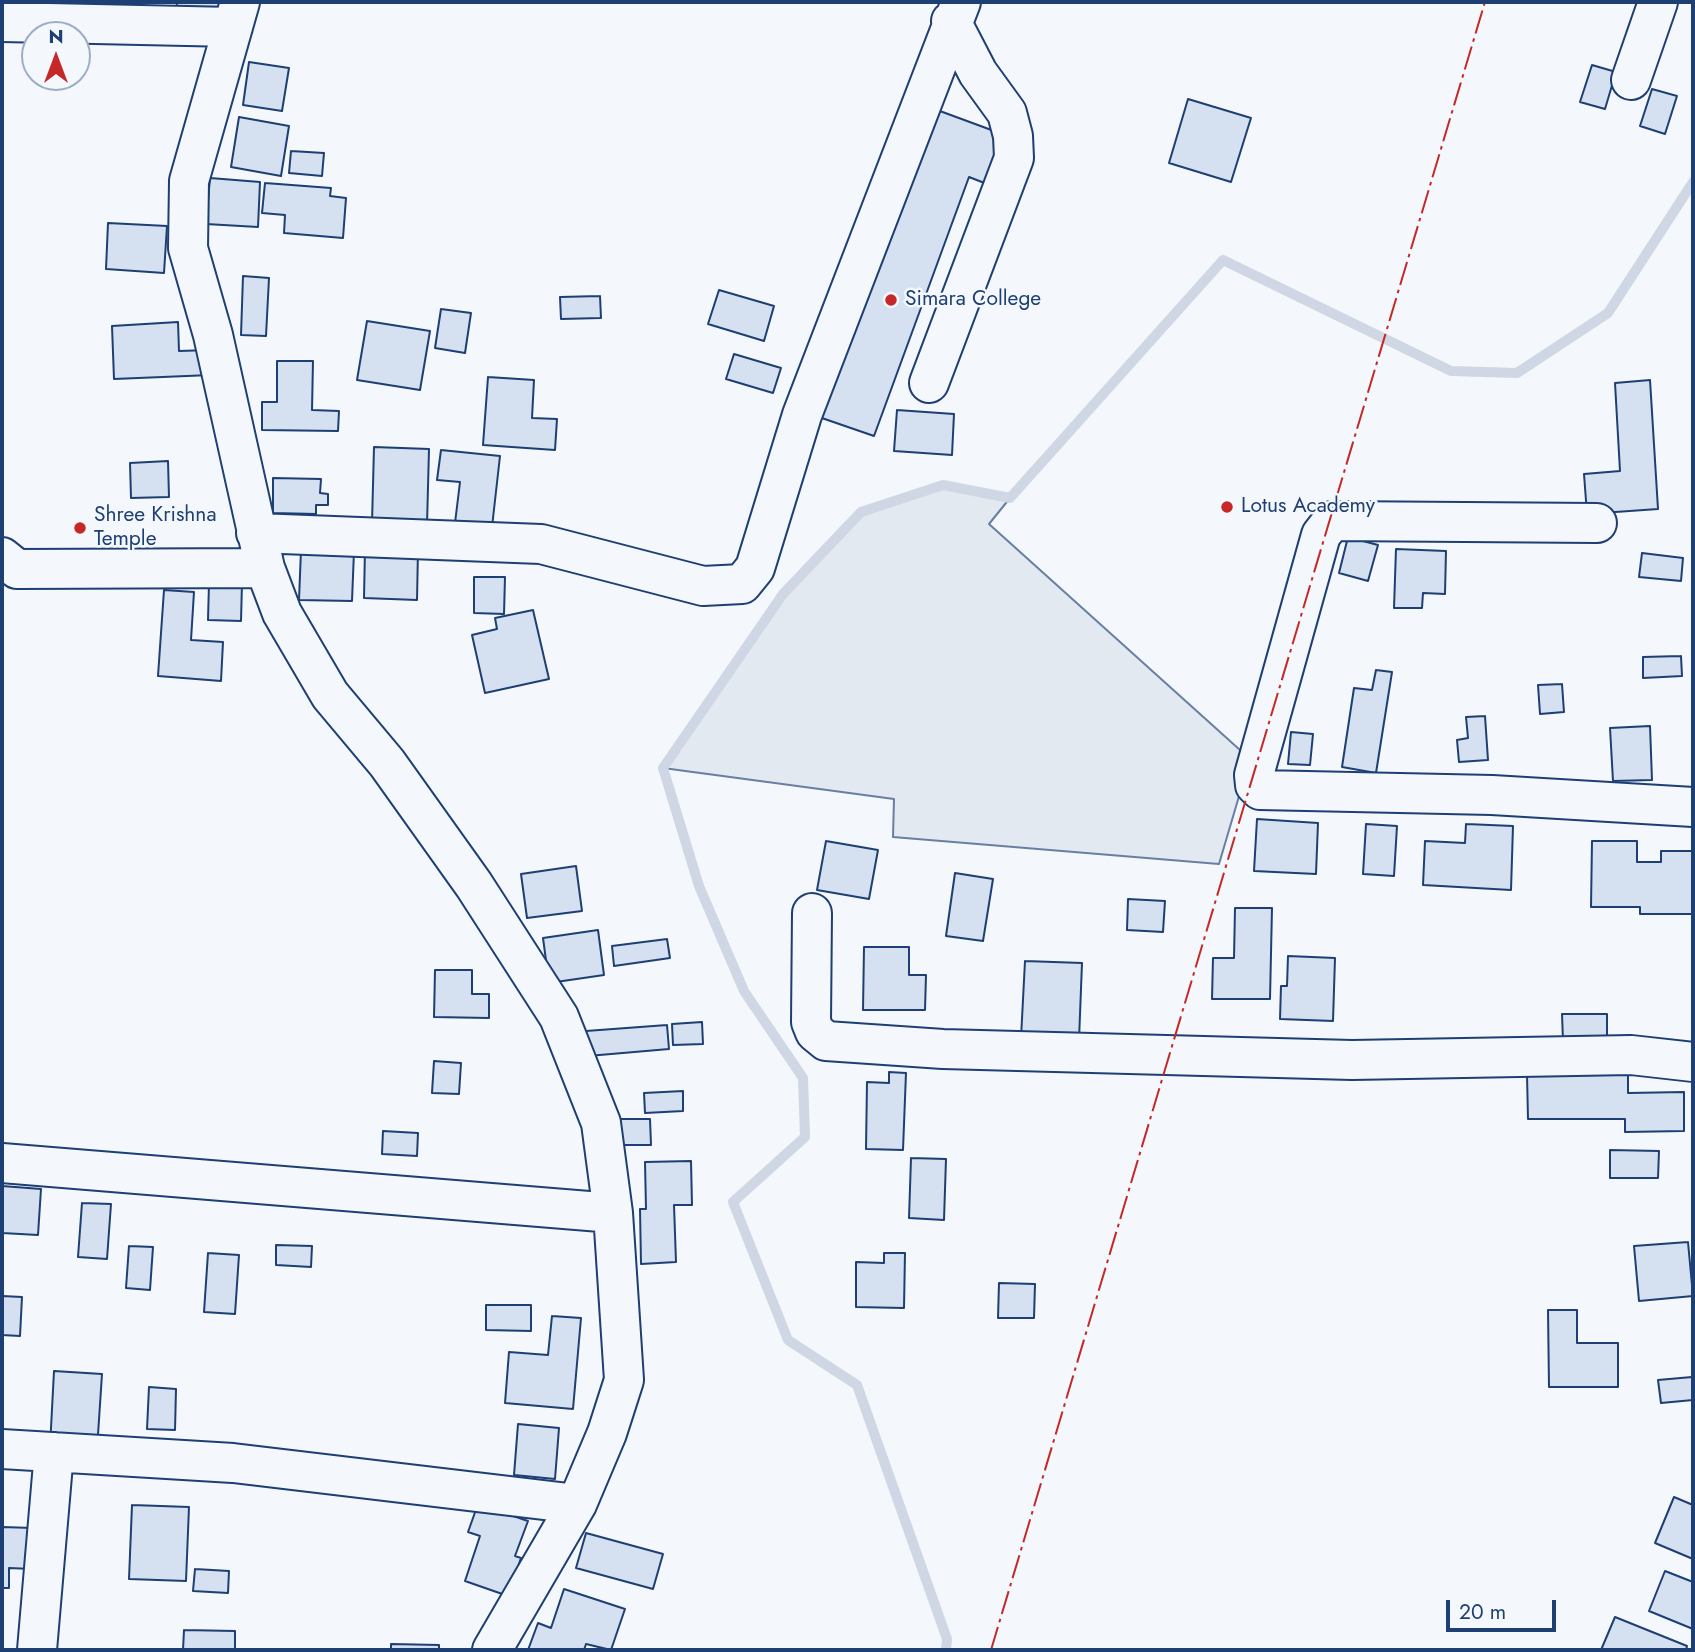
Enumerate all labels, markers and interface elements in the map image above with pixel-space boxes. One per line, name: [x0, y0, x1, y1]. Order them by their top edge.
north arrow: [21, 21, 91, 91]
text: N: [48, 23, 64, 50]
place label: Simara College: [905, 287, 1041, 313]
marker: Simara College: [883, 292, 899, 308]
place label: Lotus Academy: [1241, 494, 1375, 520]
marker: Lotus Academy: [1219, 499, 1235, 515]
place label: Shree Krishna Temple: [94, 503, 216, 553]
marker: Shree Krishna Temple: [72, 520, 88, 536]
scale bar: [1450, 1586, 1560, 1630]
text: 20 m: [1459, 1597, 1506, 1627]

